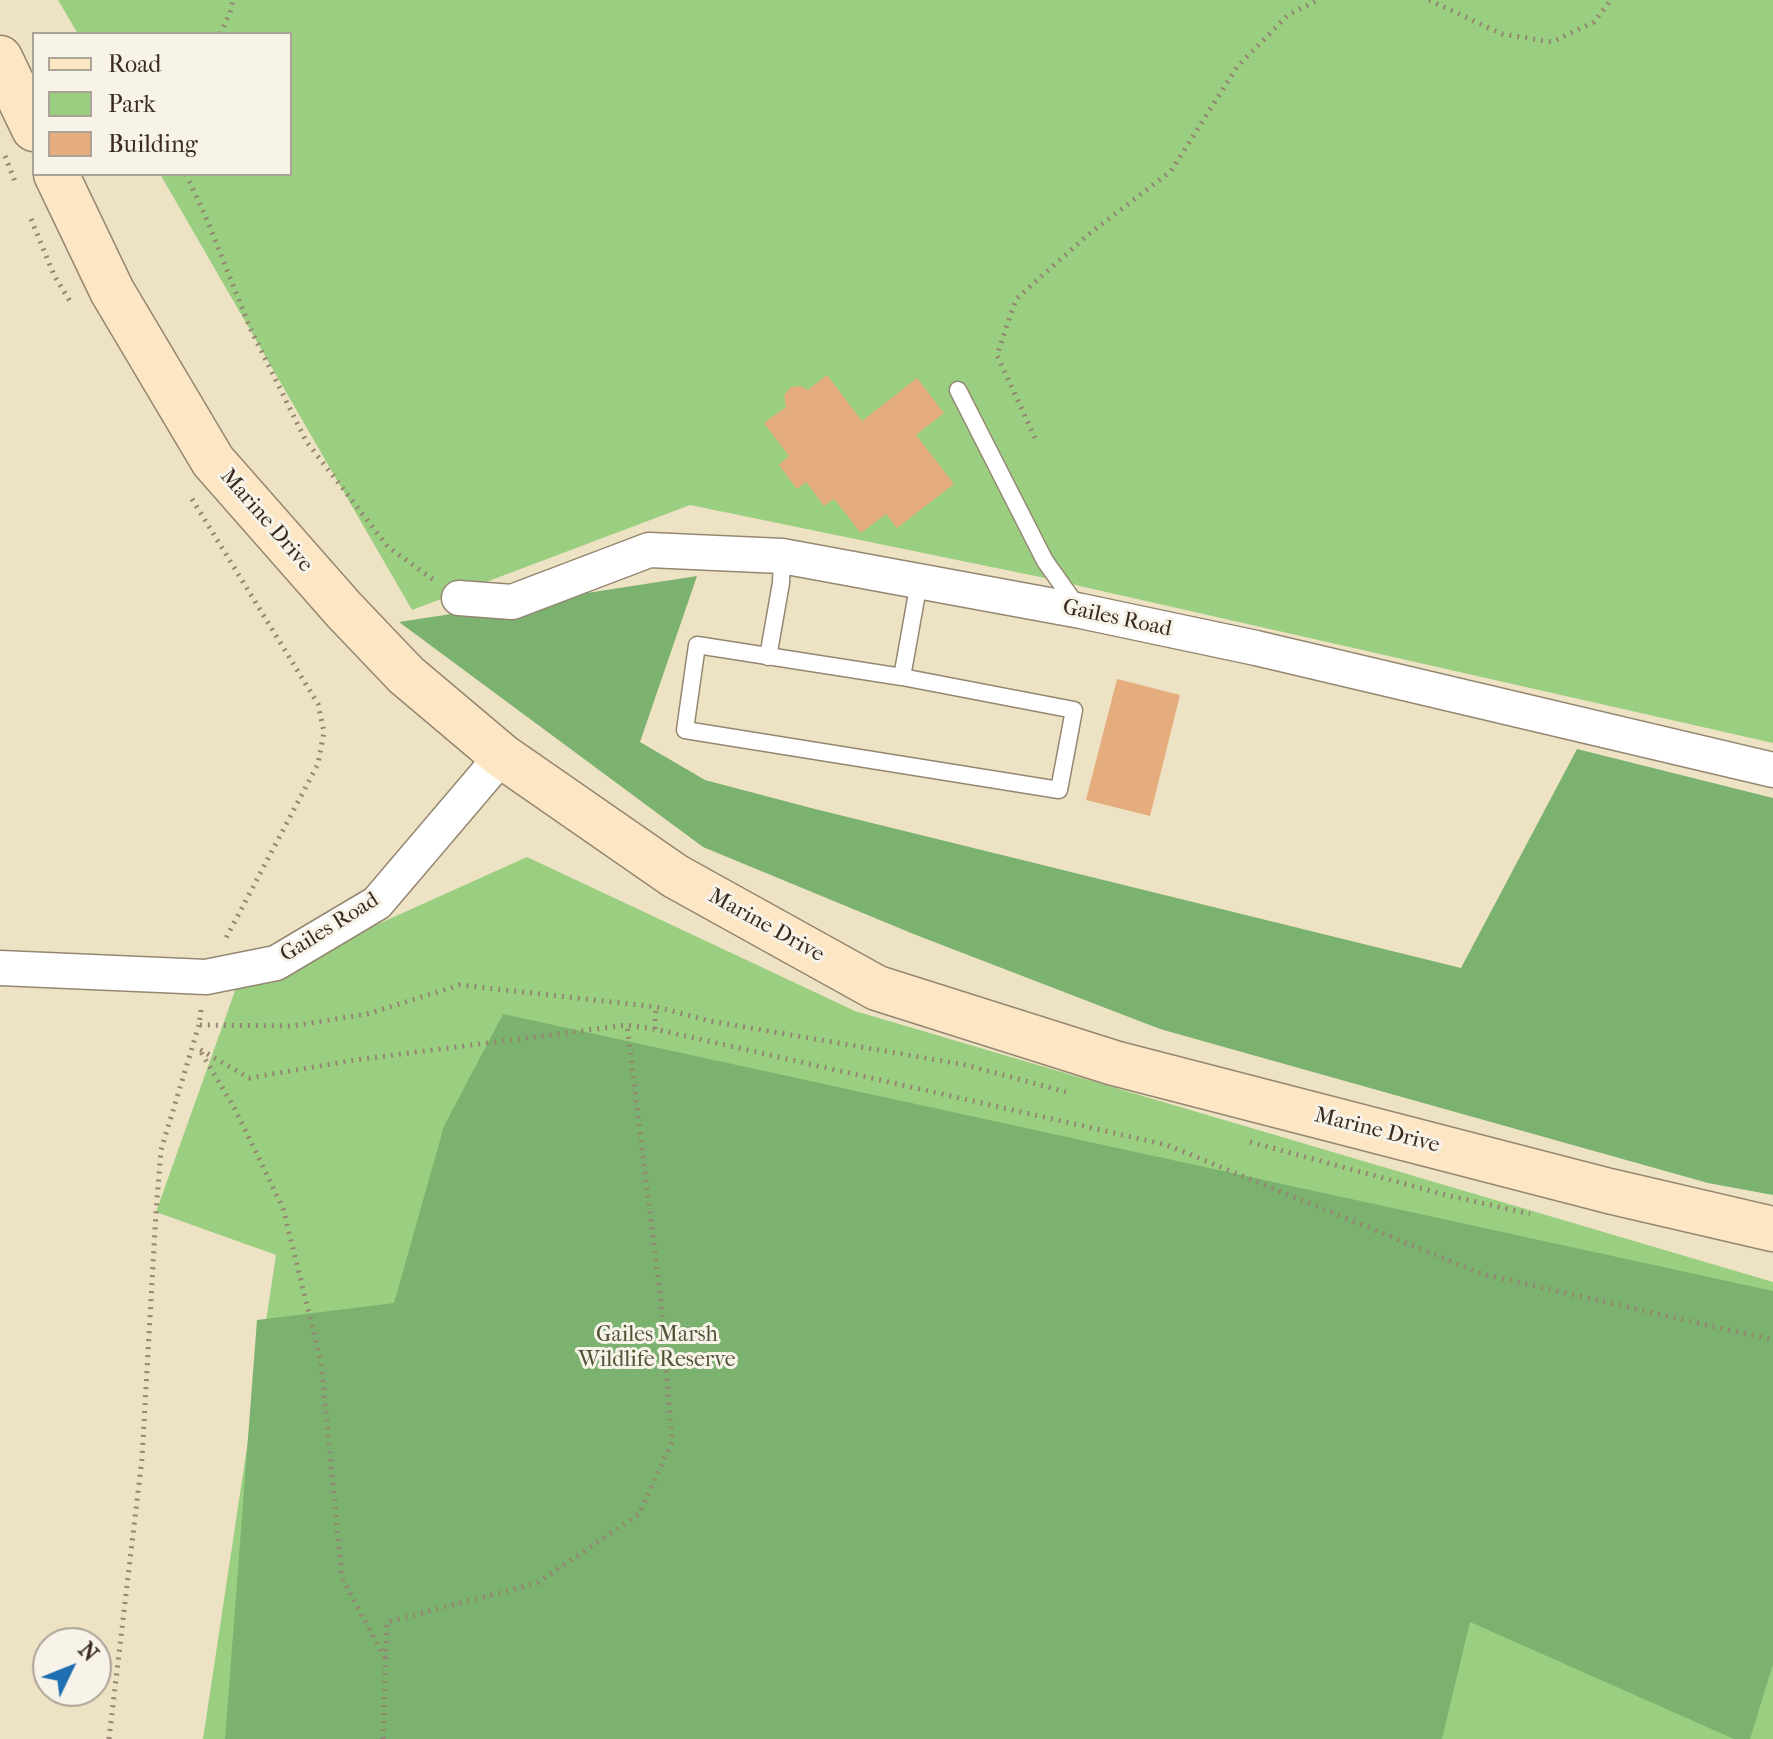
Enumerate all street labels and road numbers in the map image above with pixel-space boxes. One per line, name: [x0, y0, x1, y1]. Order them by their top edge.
street label: Marine Drive: [214, 464, 318, 578]
street label: Gailes Road: [1060, 595, 1174, 643]
street label: Marine Drive: [704, 883, 828, 969]
street label: Gailes Road: [276, 887, 384, 969]
street label: Marine Drive: [1312, 1103, 1442, 1159]

